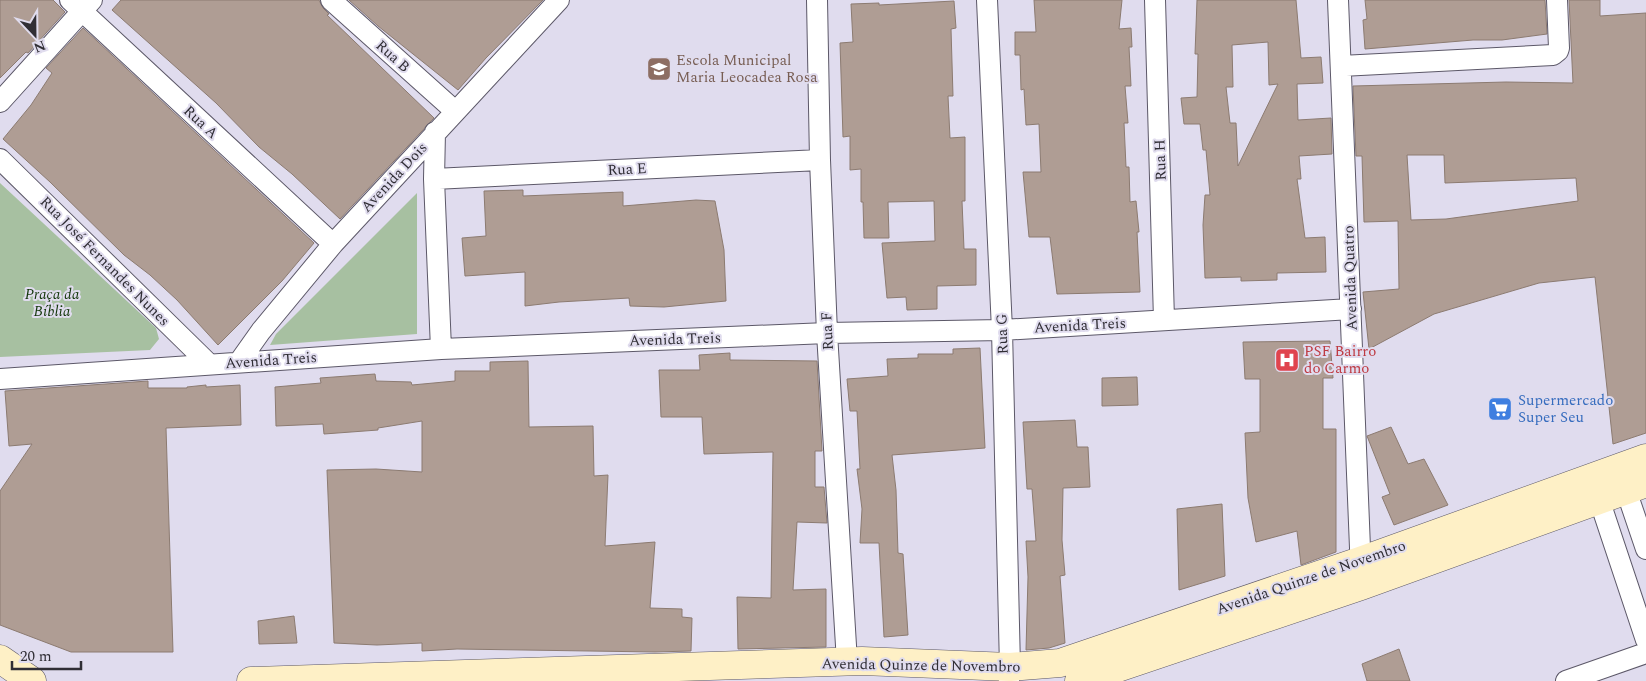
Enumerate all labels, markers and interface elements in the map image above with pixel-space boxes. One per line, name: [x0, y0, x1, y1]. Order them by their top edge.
north arrow: [10, 10, 60, 60]
text: N: [30, 35, 49, 58]
street label: Rua B: [370, 35, 415, 78]
place label: Escola Municipal Maria Leocadea Rosa: [676, 49, 818, 89]
school or university icon: Escola Municipal Maria Leocadea Rosa: [646, 56, 672, 82]
street label: Rua A: [178, 100, 223, 145]
street label: Avenida Dois: [356, 137, 433, 218]
street label: Rua H: [1148, 139, 1173, 181]
street label: Rua E: [607, 157, 647, 182]
street label: Rua José Fernandes Nunes: [34, 191, 175, 332]
street label: Avenida Quatro: [1337, 225, 1364, 331]
park label: Praça da Bíblia: [25, 283, 80, 323]
street label: Rua F: [815, 311, 840, 351]
street label: Avenida Treis: [1033, 312, 1127, 339]
street label: Rua G: [990, 313, 1015, 355]
street label: Avenida Treis: [629, 326, 721, 353]
place label: PSF Bairro do Carmo: [1304, 340, 1376, 380]
street label: Avenida Treis: [224, 346, 318, 375]
hospital icon: PSF Bairro do Carmo: [1274, 347, 1300, 373]
place label: Supermercado Super Seu: [1518, 389, 1613, 429]
supermarket icon: Supermercado Super Seu: [1487, 396, 1513, 422]
street label: Avenida Quinze de Novembro: [1213, 534, 1409, 621]
scale bar: [12, 638, 81, 670]
text: 20 m: [20, 645, 52, 668]
street label: Avenida Quinze de Novembro: [821, 652, 1021, 679]

